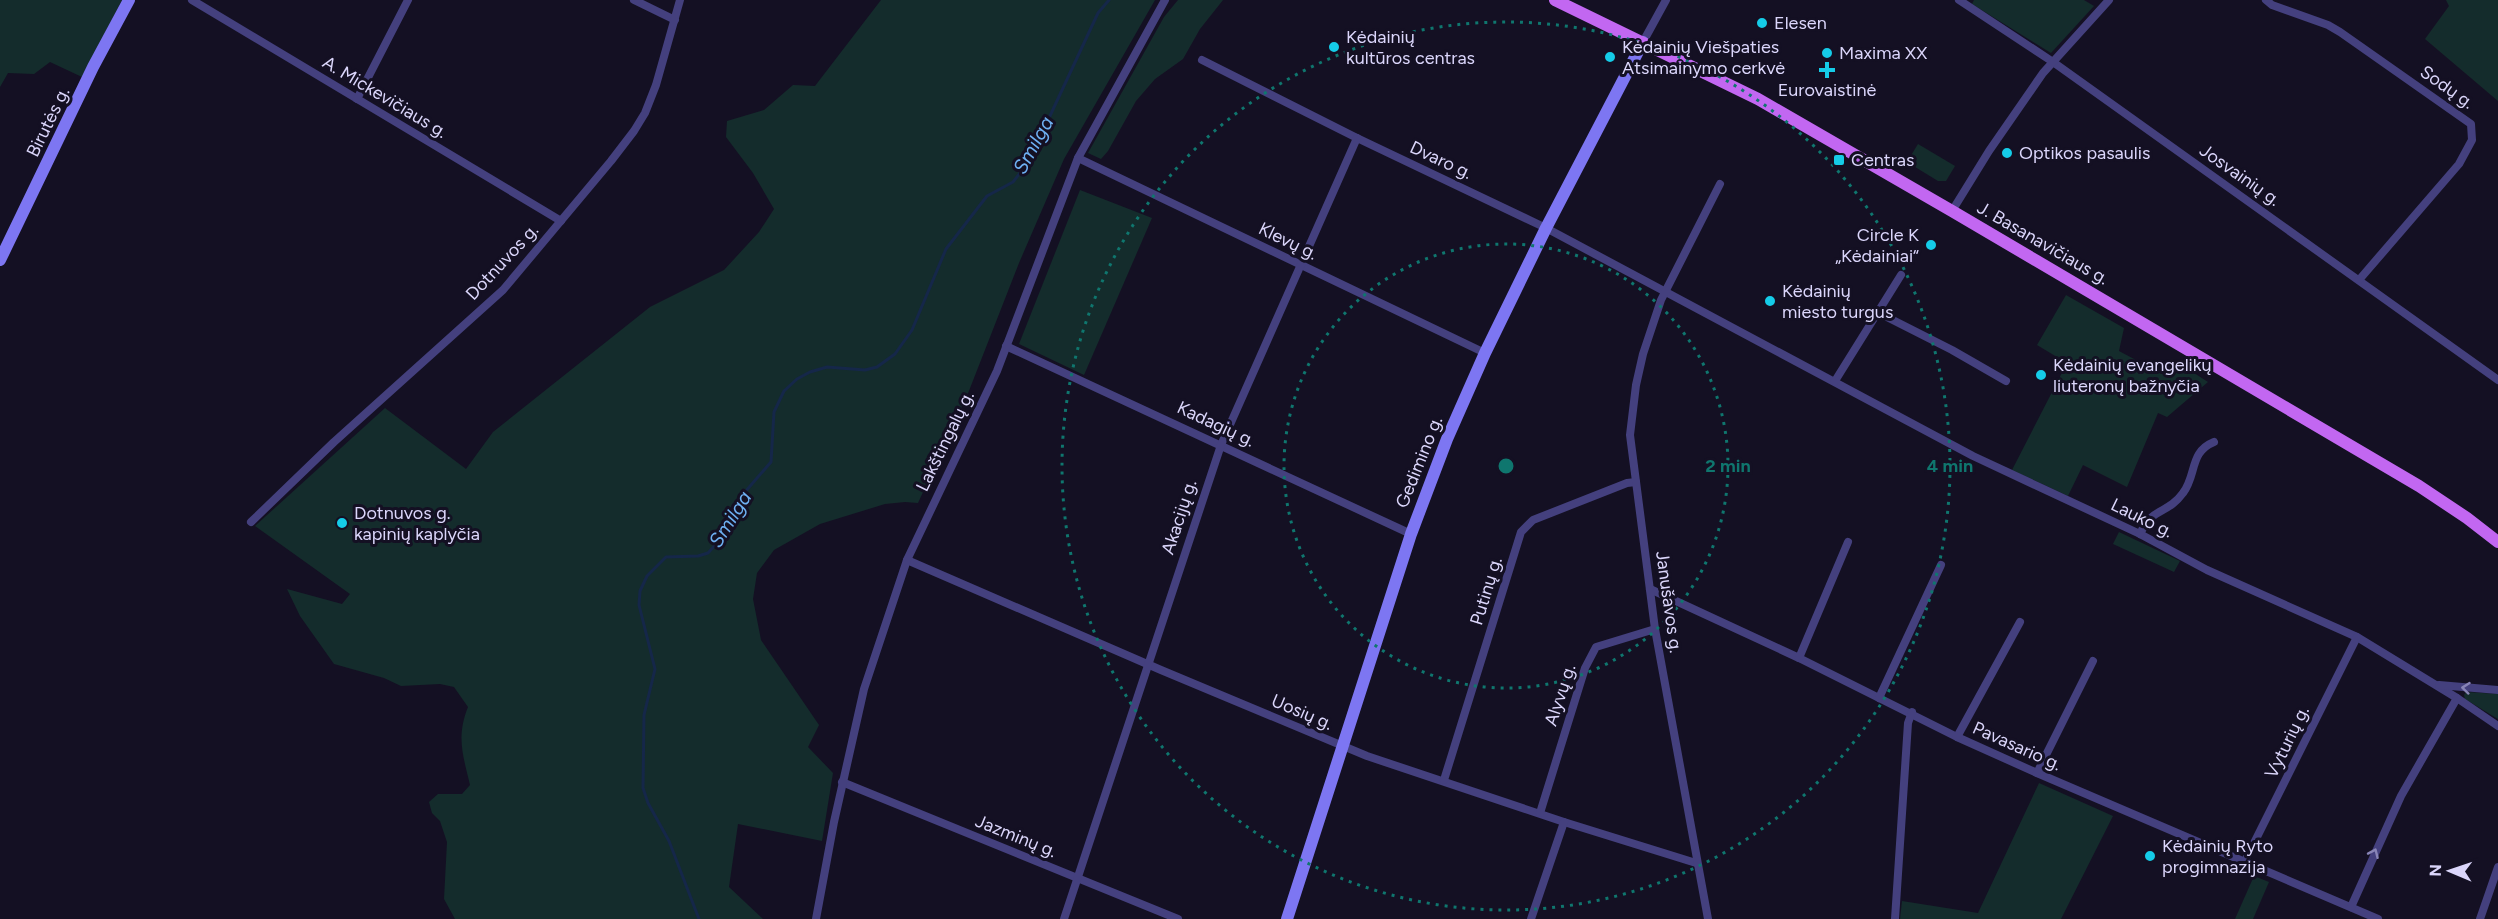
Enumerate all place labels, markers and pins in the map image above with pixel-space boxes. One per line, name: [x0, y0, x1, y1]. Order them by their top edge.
place label: Elesen: [1774, 12, 1827, 34]
marker: Elesen: [1755, 16, 1769, 30]
place label: Kėdainių kultūros centras: [1346, 26, 1475, 69]
place label: Kėdainių Viešpaties Atsimainymo cerkvė: [1622, 36, 1785, 79]
marker: Kėdainių kultūros centras: [1327, 40, 1341, 54]
place label: Maxima XX: [1839, 42, 1927, 64]
marker: Maxima XX: [1820, 46, 1834, 60]
marker: Kėdainių Viešpaties Atsimainymo cerkvė: [1603, 50, 1617, 64]
marker: Eurovaistinė: [1820, 63, 1834, 77]
place label: Eurovaistinė: [1778, 79, 1877, 101]
place label: Optikos pasaulis: [2019, 142, 2150, 164]
marker: Optikos pasaulis: [2000, 146, 2014, 160]
place label: Centras: [1851, 149, 1914, 171]
marker: Centras: [1832, 153, 1846, 167]
place label: Circle K „Kėdainiai“: [1835, 224, 1919, 267]
marker: Circle K „Kėdainiai“: [1924, 238, 1938, 252]
place label: Kėdainių miesto turgus: [1782, 280, 1893, 323]
marker: Kėdainių miesto turgus: [1763, 294, 1777, 308]
place label: Kėdainių evangelikų liuteronų bažnyčia: [2053, 354, 2212, 397]
marker: Kėdainių evangelikų liuteronų bažnyčia: [2034, 368, 2048, 382]
centre of rings: [1496, 456, 1516, 476]
place label: Dotnuvos g. kapinių kaplyčia: [354, 502, 480, 545]
marker: Dotnuvos g. kapinių kaplyčia: [335, 516, 349, 530]
place label: Kėdainių Ryto progimnazija: [2162, 835, 2273, 878]
marker: Kėdainių Ryto progimnazija: [2143, 849, 2157, 863]

